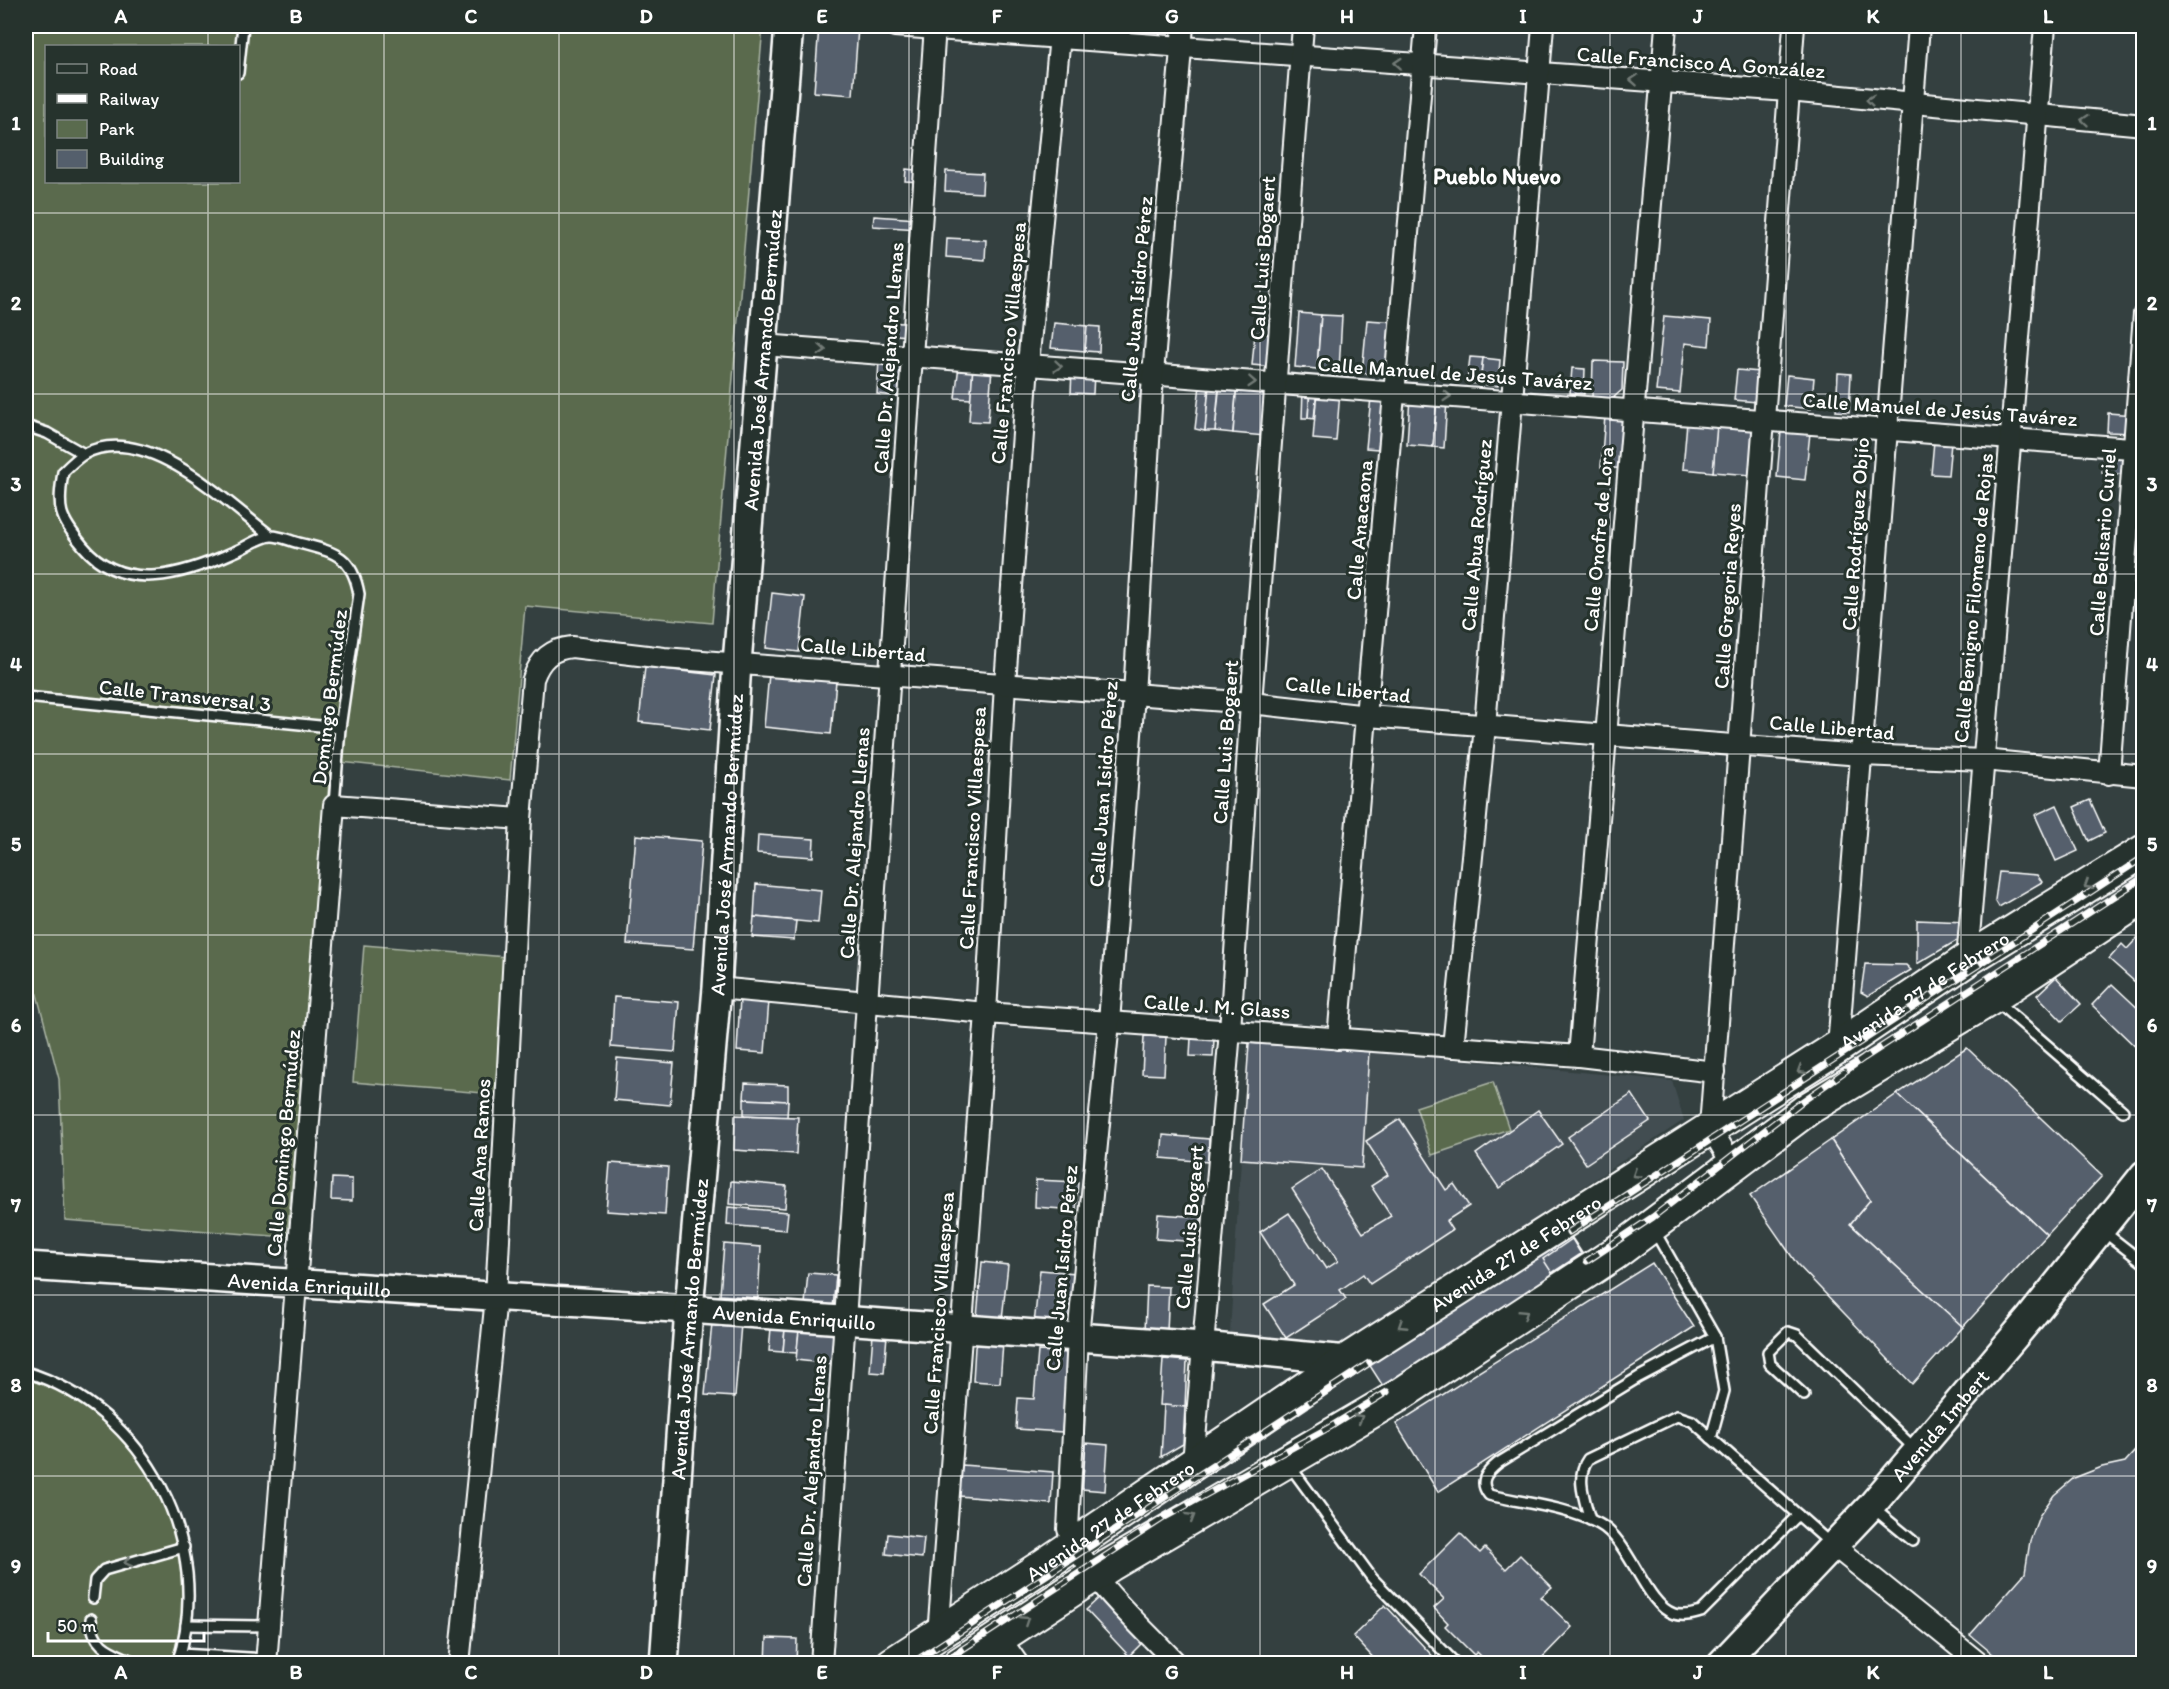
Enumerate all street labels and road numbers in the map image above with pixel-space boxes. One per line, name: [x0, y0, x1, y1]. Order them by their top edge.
street label: Calle Francisco A. González: [1576, 41, 1826, 83]
street label: Calle Luis Bogaert: [1244, 175, 1280, 341]
street label: Calle Juan Isidro Pérez: [1115, 194, 1158, 403]
street label: Avenida José Armando Bermúdez: [737, 208, 787, 511]
street label: Calle Francisco Villaespesa: [985, 221, 1031, 465]
street label: Calle Dr. Alejandro Llenas: [867, 241, 909, 475]
street label: Calle Manuel de Jesús Tavárez: [1317, 351, 1594, 395]
street label: Calle Manuel de Jesús Tavárez: [1802, 387, 2079, 431]
street label: Calle Rodríguez Objío: [1836, 436, 1874, 632]
street label: Calle Abua Rodríguez: [1455, 437, 1497, 632]
street label: Calle Onofre de Lora: [1577, 445, 1619, 633]
street label: Calle Belisario Curiel: [2083, 447, 2121, 637]
street label: Calle Benigno Filomeno de Rojas: [1948, 452, 1998, 744]
street label: Calle Anacaona: [1340, 459, 1378, 601]
street label: Calle Gregoria Reyes: [1708, 502, 1746, 690]
street label: Domingo Bermúdez: [306, 608, 352, 786]
street label: Calle Libertad: [799, 631, 927, 667]
street label: Calle Luis Bogaert: [1207, 659, 1243, 825]
street label: Calle Libertad: [1284, 670, 1412, 708]
street label: Calle Transversal 3: [98, 674, 272, 716]
street label: Calle Juan Isidro Pérez: [1083, 680, 1123, 888]
street label: Avenida José Armando Bermúdez: [704, 693, 748, 996]
street label: Calle Francisco Villaespesa: [953, 706, 991, 950]
street label: Calle Libertad: [1768, 709, 1896, 745]
street label: Calle Dr. Alejandro Llenas: [833, 726, 875, 960]
street label: Avenida 27 de Febrero: [1835, 925, 2014, 1055]
street label: Calle J. M. Glass: [1143, 988, 1291, 1024]
street label: Calle Domingo Bermúdez: [261, 1028, 305, 1258]
street label: Calle Ana Ramos: [463, 1078, 495, 1232]
street label: Calle Luis Bogaert: [1169, 1144, 1209, 1310]
street label: Calle Juan Isidro Pérez: [1040, 1163, 1083, 1372]
street label: Avenida José Armando Bermúdez: [665, 1177, 713, 1480]
street label: Avenida 27 de Febrero: [1425, 1189, 1606, 1316]
street label: Calle Francisco Villaespesa: [917, 1191, 959, 1435]
street label: Avenida Enriquillo: [227, 1267, 392, 1302]
street label: Avenida Enriquillo: [712, 1298, 877, 1335]
street label: Calle Dr. Alejandro Llenas: [790, 1354, 832, 1588]
street label: Avenida Imbert: [1885, 1364, 1994, 1486]
street label: Avenida 27 de Febrero: [1021, 1454, 1199, 1586]

